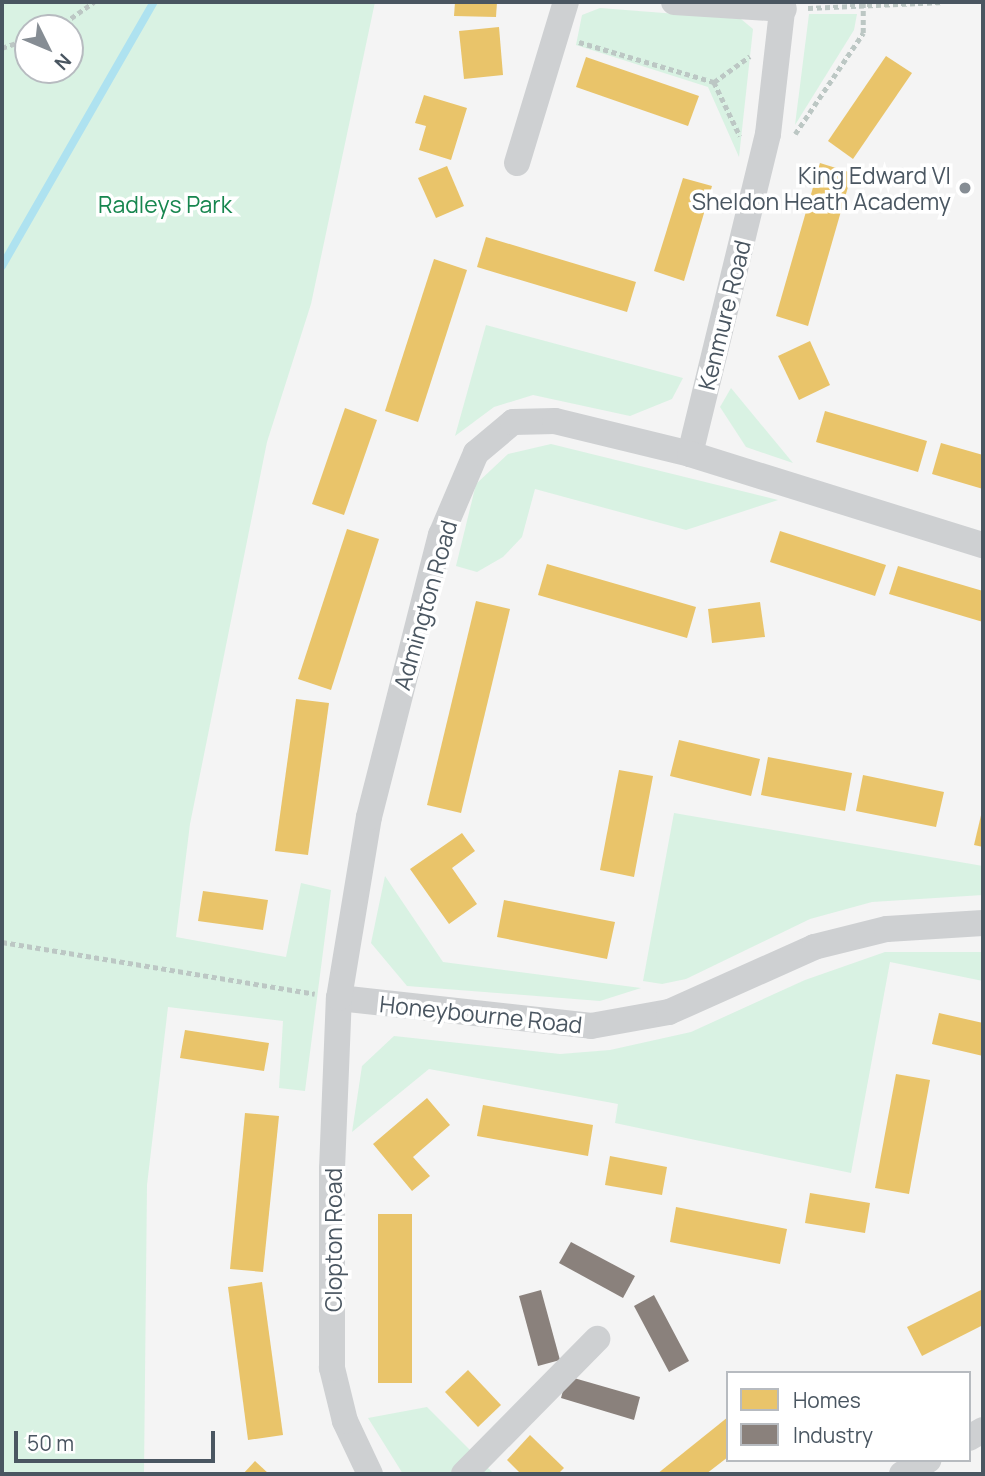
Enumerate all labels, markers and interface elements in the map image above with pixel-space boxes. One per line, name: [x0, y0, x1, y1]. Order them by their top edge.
north arrow: [14, 14, 84, 84]
text: N: [49, 48, 77, 76]
place label: King Edward VI Sheldon Heath Academy: [692, 161, 951, 215]
marker: King Edward VI Sheldon Heath Academy: [957, 180, 973, 196]
park label: Radleys Park: [98, 190, 232, 218]
street label: Kenmure Road: [692, 237, 756, 393]
street label: Admington Road: [388, 517, 462, 693]
street label: Honeybourne Road: [378, 990, 584, 1038]
street label: Clopton Road: [319, 1168, 347, 1312]
legend: [726, 1371, 971, 1462]
text: Homes: [793, 1386, 861, 1414]
scale bar: [18, 1416, 219, 1460]
text: Industry: [793, 1421, 873, 1449]
text: 50 m: [27, 1429, 74, 1457]

